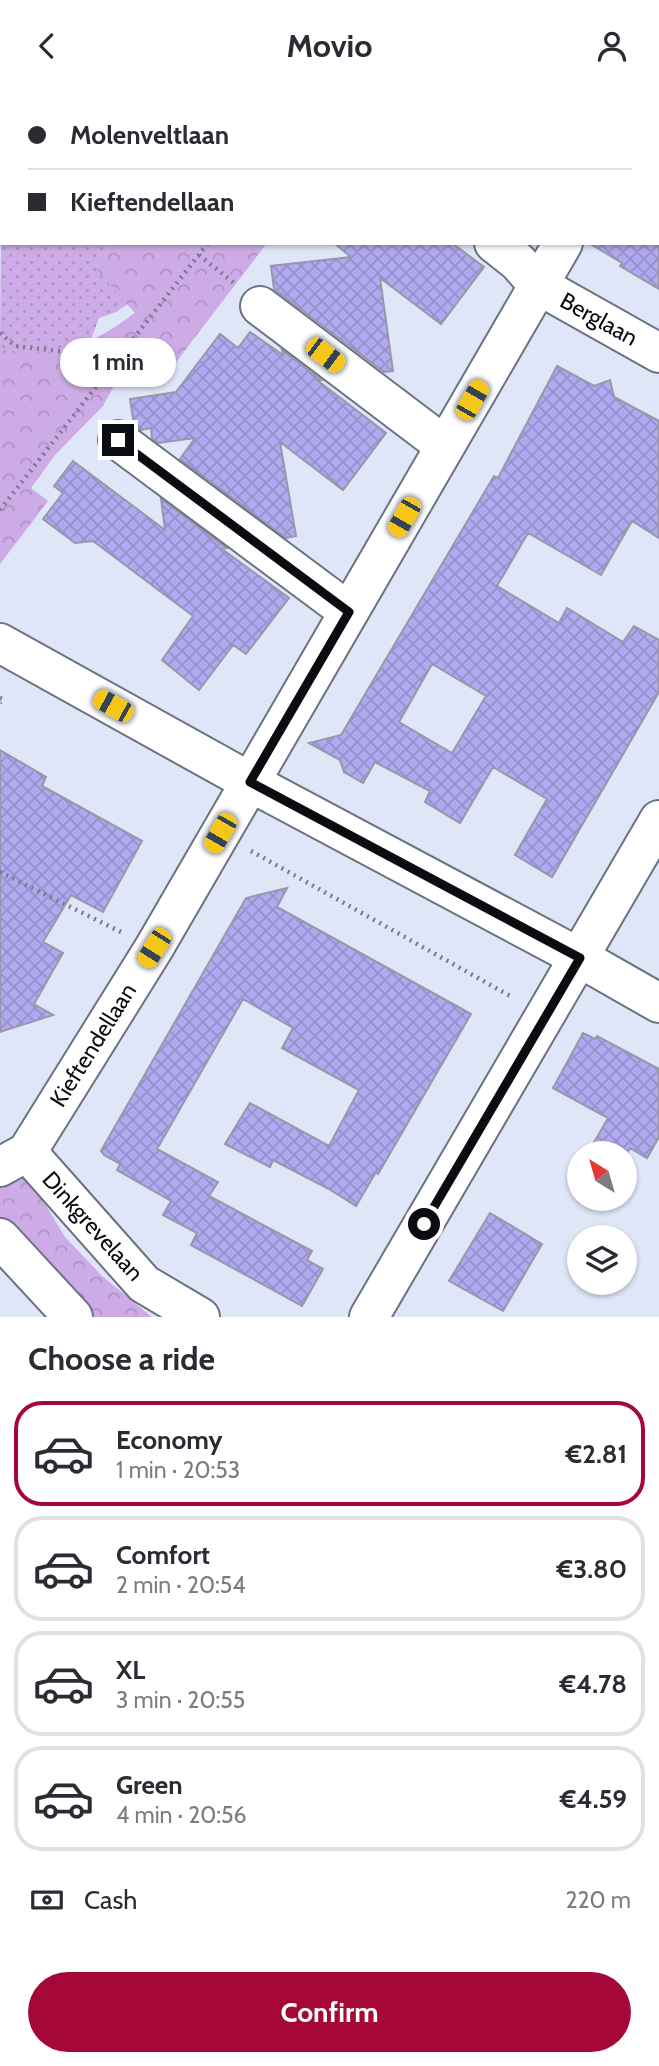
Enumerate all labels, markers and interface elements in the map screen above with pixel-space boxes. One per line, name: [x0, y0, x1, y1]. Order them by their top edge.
text: Movio: [287, 26, 372, 65]
icon: back: [28, 27, 66, 65]
icon: person: [593, 27, 631, 65]
text: Molenveltlaan: [70, 119, 229, 151]
text: Kieftendellaan: [70, 186, 234, 218]
street label: Berglaan: [555, 286, 643, 352]
car: [302, 334, 349, 376]
callout: 1 min: [60, 338, 176, 387]
text: 1 min: [92, 348, 144, 376]
car: [453, 377, 492, 423]
route end: [102, 424, 134, 456]
car: [385, 494, 424, 540]
car: [90, 687, 137, 725]
car: [201, 810, 240, 856]
car: [134, 925, 175, 971]
street label: Kieftendellaan: [44, 978, 142, 1112]
north arrow: [567, 1141, 637, 1211]
map controls: [567, 1141, 637, 1295]
street label: Dinkgrevelaan: [37, 1166, 149, 1286]
route start: [408, 1208, 440, 1240]
button: layers: [567, 1225, 637, 1295]
text: Choose a ride: [28, 1339, 215, 1378]
icon: car: [32, 1422, 95, 1485]
text: Economy: [116, 1424, 222, 1456]
text: €2.81: [566, 1438, 627, 1470]
text: 1 min · 20:53: [116, 1456, 240, 1484]
icon: car: [32, 1537, 95, 1600]
text: Comfort: [116, 1539, 210, 1571]
text: €3.80: [556, 1553, 627, 1585]
text: 2 min · 20:54: [116, 1571, 246, 1599]
icon: car: [32, 1652, 95, 1715]
text: XL: [116, 1654, 145, 1686]
text: €4.78: [559, 1668, 627, 1700]
text: 3 min · 20:55: [116, 1686, 245, 1714]
icon: car: [32, 1767, 95, 1830]
text: Green: [116, 1769, 183, 1801]
text: €4.59: [560, 1783, 627, 1815]
text: 4 min · 20:56: [116, 1801, 247, 1829]
icon: cash: [28, 1881, 66, 1919]
text: Cash: [84, 1884, 137, 1916]
text: 220 m: [565, 1886, 631, 1914]
button: Confirm: [28, 1972, 631, 2052]

